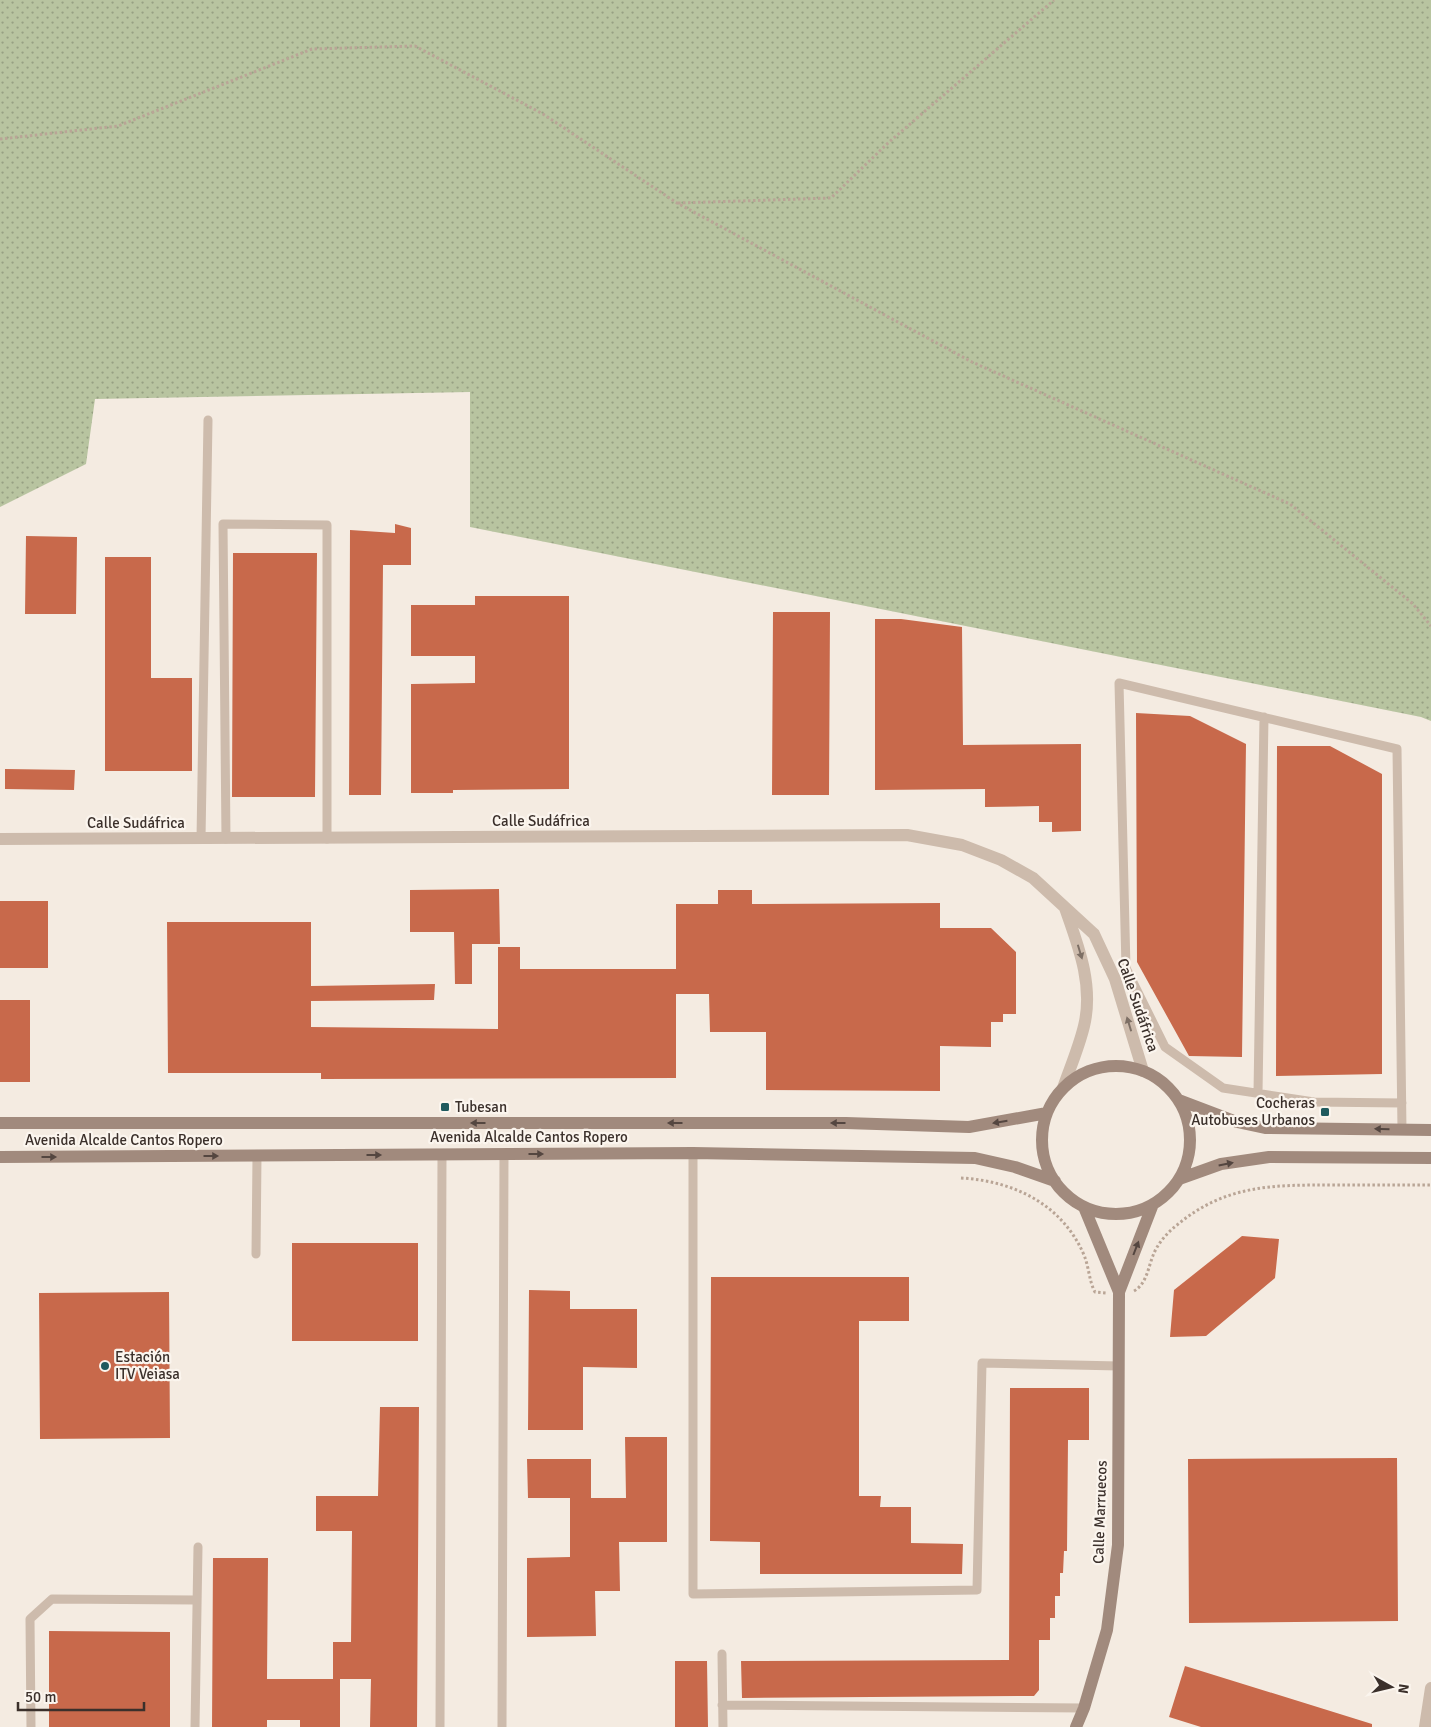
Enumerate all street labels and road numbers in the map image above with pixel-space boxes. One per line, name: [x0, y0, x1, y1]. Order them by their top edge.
street label: Calle Sudáfrica: [492, 812, 590, 830]
street label: Calle Sudáfrica: [87, 814, 185, 832]
street label: Calle Sudáfrica: [1114, 956, 1162, 1054]
street label: Avenida Alcalde Cantos Ropero: [430, 1128, 628, 1146]
street label: Avenida Alcalde Cantos Ropero: [25, 1131, 223, 1149]
street label: Calle Marruecos: [1089, 1459, 1111, 1564]

